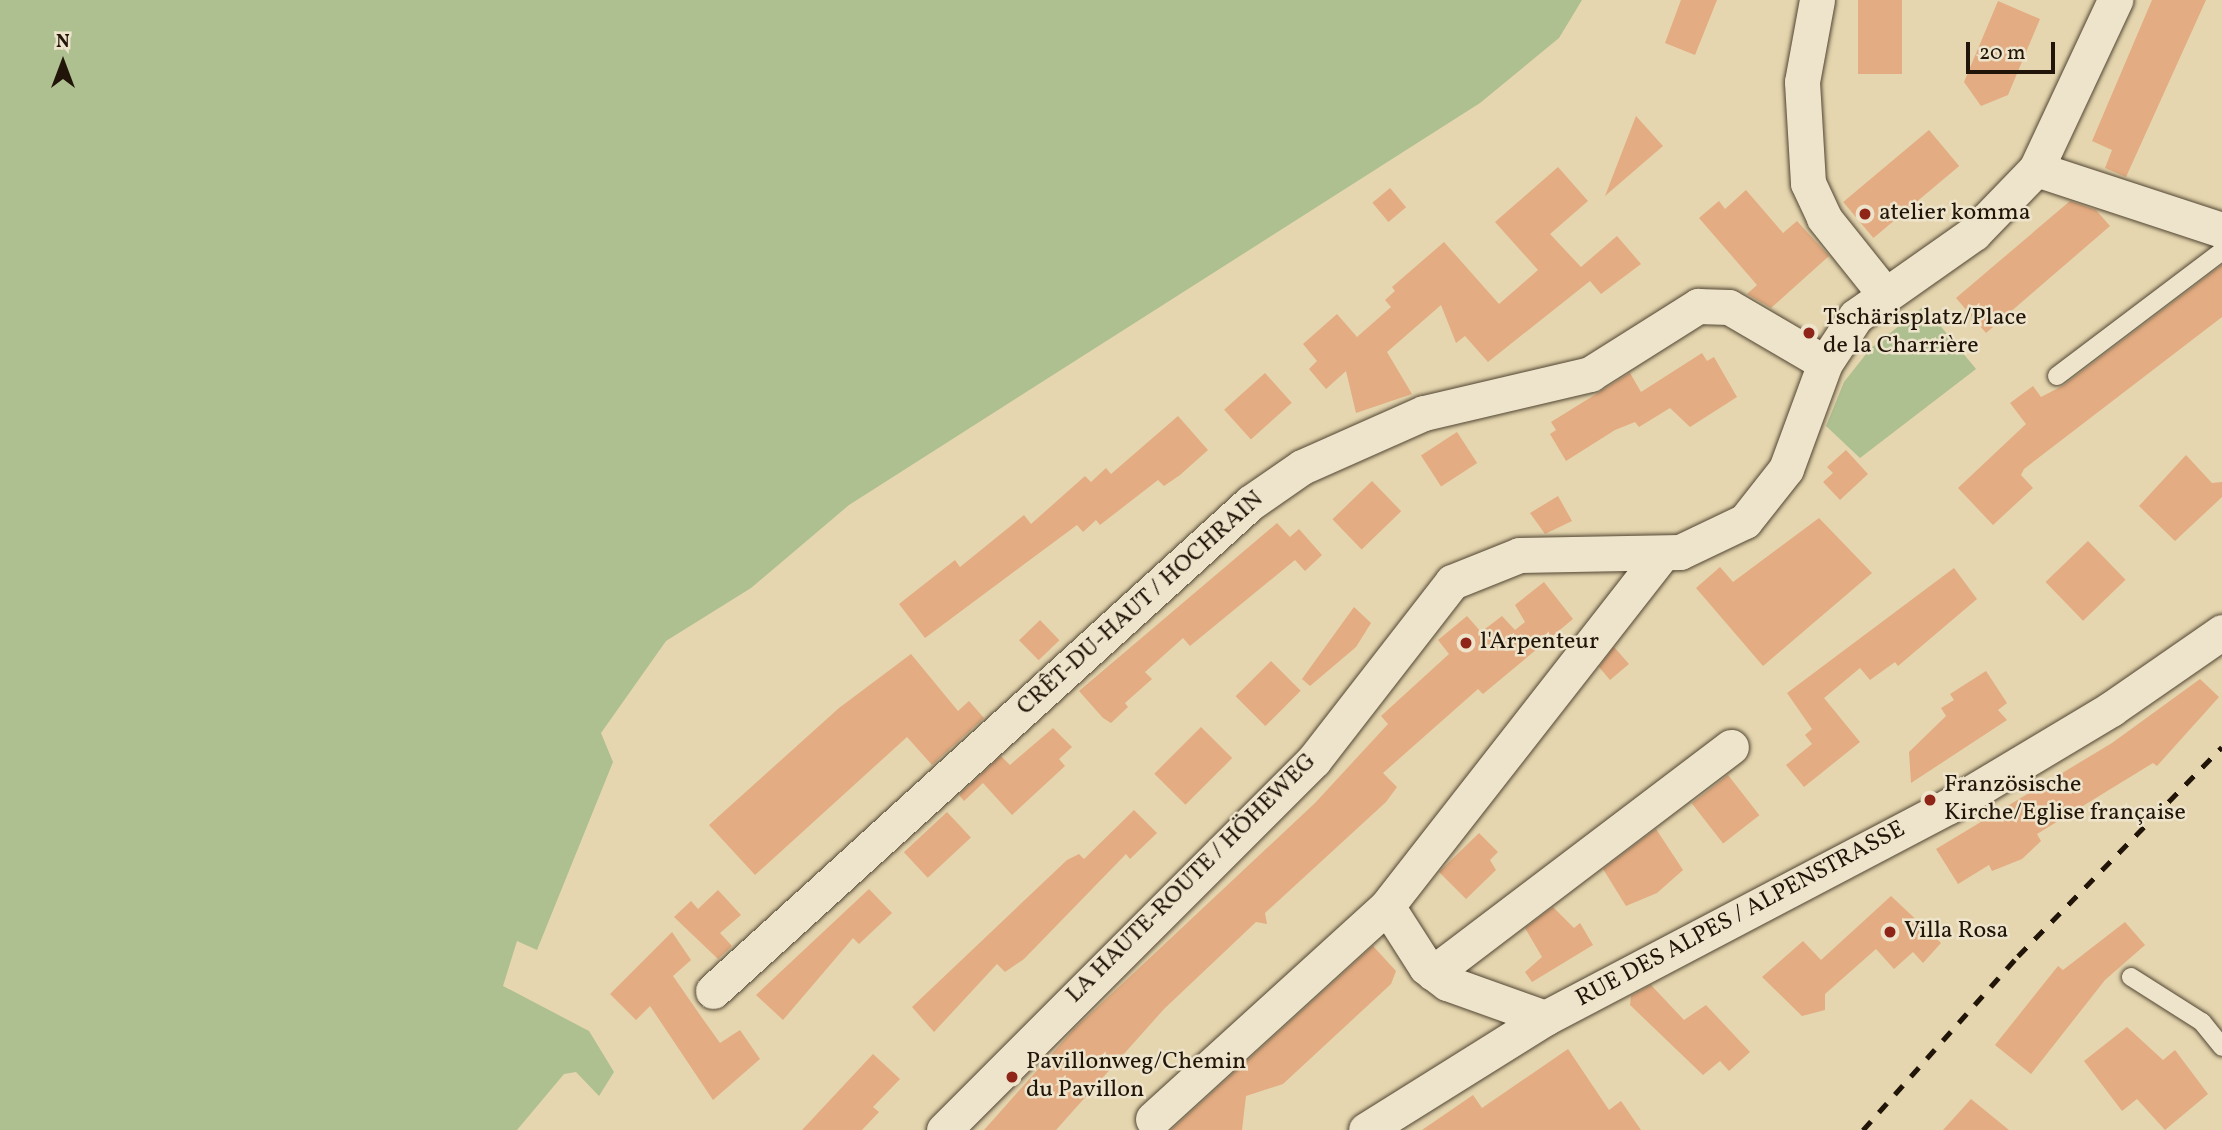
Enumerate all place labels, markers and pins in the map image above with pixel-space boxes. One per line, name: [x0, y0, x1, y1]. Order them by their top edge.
place label: atelier komma: [1879, 200, 2031, 228]
marker: atelier komma: [1857, 206, 1873, 222]
place label: Tschärisplatz/Place de la Charrière: [1823, 305, 2027, 361]
marker: Tschärisplatz/Place de la Charrière: [1801, 325, 1817, 341]
place label: l'Arpenteur: [1480, 629, 1599, 657]
marker: l'Arpenteur: [1458, 635, 1474, 651]
place label: Französische Kirche/Eglise française: [1944, 772, 2186, 828]
marker: Französische Kirche/Eglise française: [1922, 792, 1938, 808]
place label: Villa Rosa: [1904, 918, 2009, 946]
marker: Villa Rosa: [1882, 924, 1898, 940]
place label: Pavillonweg/Chemin du Pavillon: [1026, 1049, 1246, 1105]
marker: Pavillonweg/Chemin du Pavillon: [1004, 1069, 1020, 1085]

